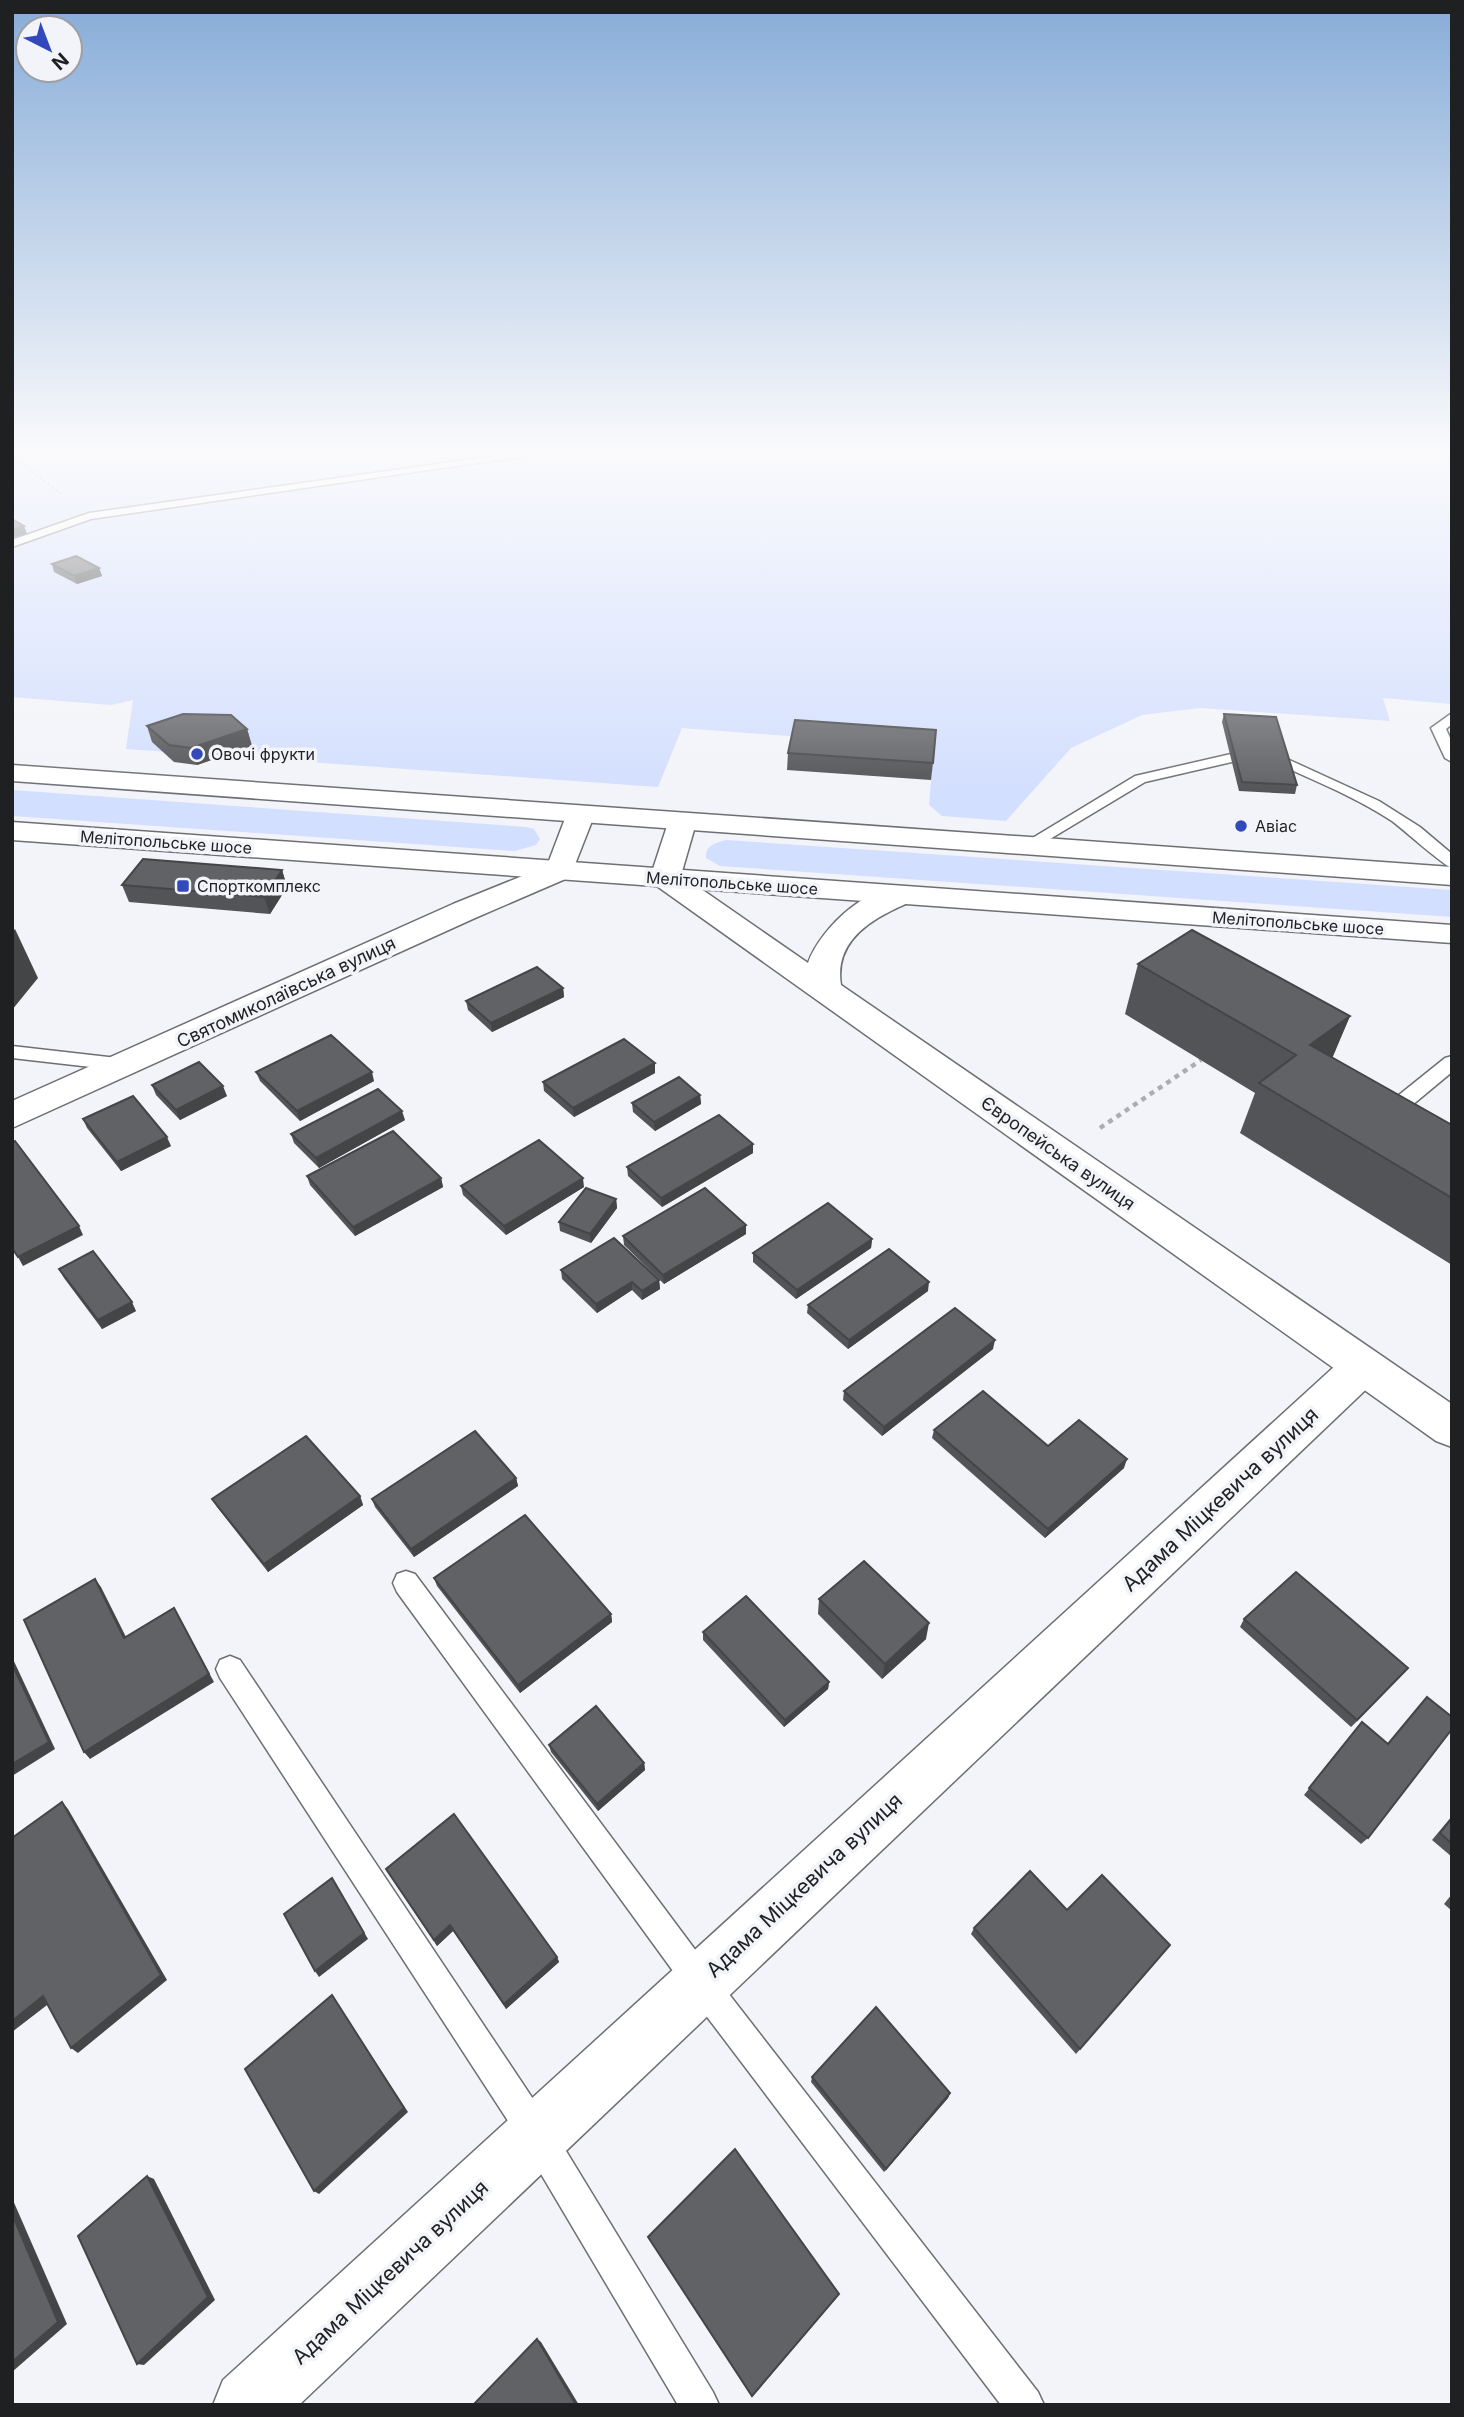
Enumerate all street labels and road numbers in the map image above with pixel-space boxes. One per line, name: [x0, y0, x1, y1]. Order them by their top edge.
street label: Мелітопольське шосе: [79, 826, 253, 858]
street label: Мелітопольське шосе: [645, 867, 819, 899]
street label: Мелітопольське шосе: [1211, 907, 1385, 939]
street label: Святомиколаївська вулиця: [173, 932, 399, 1052]
street label: Європейська вулиця: [977, 1092, 1139, 1214]
street label: Адама Міцкевича вулиця: [1117, 1402, 1323, 1596]
street label: Адама Міцкевича вулиця: [701, 1788, 907, 1982]
street label: Адама Міцкевича вулиця: [287, 2175, 493, 2369]

